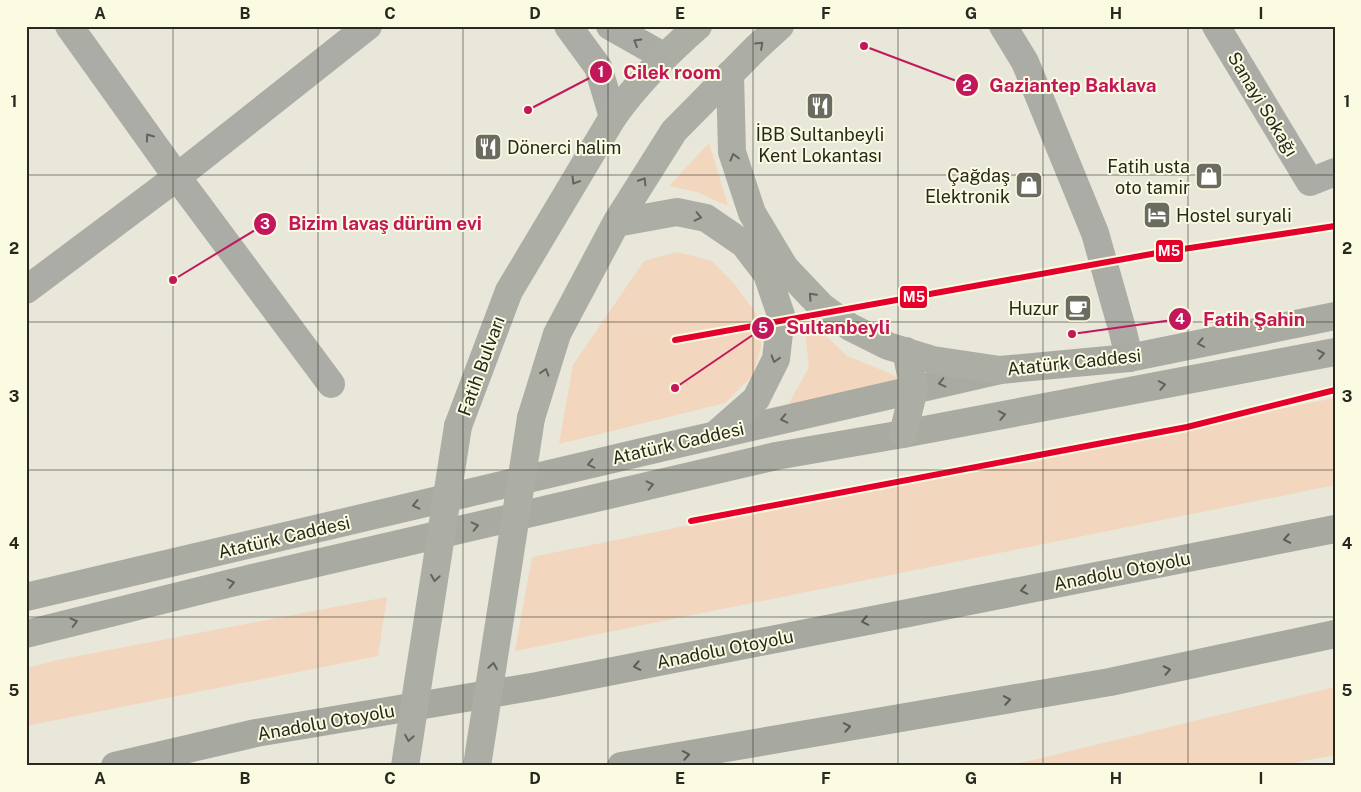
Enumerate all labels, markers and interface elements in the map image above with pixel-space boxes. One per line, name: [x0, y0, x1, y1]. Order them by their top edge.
text: A: [94, 4, 106, 23]
text: B: [240, 4, 251, 23]
text: C: [384, 4, 396, 23]
text: D: [529, 4, 541, 23]
text: E: [675, 4, 685, 23]
text: F: [821, 4, 831, 23]
text: G: [965, 4, 977, 23]
text: H: [1110, 4, 1122, 23]
text: I: [1259, 4, 1263, 23]
one-way arrow: [633, 38, 642, 48]
one-way arrow: [754, 42, 763, 51]
street label: Sanayi Sokağı: [1224, 48, 1302, 160]
callout: Cilek room: [588, 55, 731, 89]
text: Cilek room: [623, 61, 721, 83]
text: 1: [598, 63, 604, 80]
callout: Gaziantep Baklava: [954, 68, 1166, 102]
text: Gaziantep Baklava: [989, 74, 1157, 96]
text: 2: [962, 77, 972, 94]
restaurant icon: İBB Sultanbeyli Kent Lokantası: [805, 91, 835, 121]
text: 1: [11, 92, 17, 111]
text: 1: [1344, 92, 1350, 111]
place label: İBB Sultanbeyli Kent Lokantası: [756, 123, 884, 166]
restaurant icon: Dönerci halim: [473, 132, 503, 162]
one-way arrow: [146, 133, 155, 143]
place label: Dönerci halim: [507, 137, 621, 158]
one-way arrow: [729, 152, 740, 161]
place label: Fatih usta oto tamir: [1107, 156, 1190, 198]
shop icon: Fatih usta oto tamir: [1194, 161, 1224, 191]
place label: Çağdaş Elektronik: [925, 165, 1010, 207]
shop icon: Çağdaş Elektronik: [1014, 170, 1044, 200]
one-way arrow: [571, 176, 581, 185]
one-way arrow: [637, 177, 646, 187]
hotel icon: Hostel suryali: [1142, 200, 1172, 230]
place label: Hostel suryali: [1176, 205, 1292, 226]
callout: Bizim lavaş dürüm evi: [253, 207, 492, 241]
one-way arrow: [694, 211, 703, 222]
text: Bizim lavaş dürüm evi: [288, 212, 482, 234]
text: 3: [260, 215, 270, 232]
text: 2: [9, 239, 19, 258]
line badge: M5: [1155, 239, 1184, 263]
text: 2: [1342, 239, 1352, 258]
text: M5: [1158, 243, 1180, 259]
line badge: M5: [899, 285, 928, 309]
text: M5: [903, 289, 925, 305]
one-way arrow: [809, 293, 818, 302]
cafe icon: Huzur: [1063, 293, 1093, 323]
place label: Huzur: [1009, 298, 1059, 319]
callout: Fatih Şahin: [1168, 302, 1315, 336]
text: Fatih Şahin: [1203, 308, 1305, 330]
text: 4: [1175, 310, 1185, 327]
callout: Sultanbeyli: [751, 311, 900, 345]
street label: Fatih Bulvarı: [453, 313, 509, 419]
text: Sultanbeyli: [786, 316, 890, 338]
text: 5: [758, 319, 768, 336]
one-way arrow: [1197, 337, 1206, 348]
street label: Atatürk Caddesi: [1006, 345, 1142, 379]
one-way arrow: [1317, 350, 1326, 360]
one-way arrow: [770, 355, 780, 363]
one-way arrow: [540, 368, 550, 376]
one-way arrow: [938, 377, 947, 388]
one-way arrow: [1157, 380, 1166, 390]
text: 3: [9, 387, 19, 406]
text: 3: [1342, 387, 1352, 406]
one-way arrow: [998, 411, 1007, 421]
one-way arrow: [779, 413, 788, 424]
street label: Atatürk Caddesi: [610, 418, 746, 468]
one-way arrow: [587, 458, 596, 469]
one-way arrow: [645, 480, 654, 491]
one-way arrow: [412, 499, 421, 510]
street label: Atatürk Caddesi: [216, 512, 352, 562]
one-way arrow: [470, 521, 479, 532]
one-way arrow: [1282, 533, 1291, 543]
text: 4: [9, 534, 20, 553]
text: 4: [1342, 534, 1353, 553]
street label: Anadolu Otoyolu: [1052, 547, 1192, 595]
one-way arrow: [430, 573, 440, 582]
one-way arrow: [227, 578, 236, 589]
one-way arrow: [1020, 584, 1029, 595]
one-way arrow: [860, 615, 869, 626]
one-way arrow: [69, 618, 77, 628]
street label: Anadolu Otoyolu: [655, 625, 795, 673]
one-way arrow: [487, 661, 497, 670]
one-way arrow: [632, 661, 641, 671]
one-way arrow: [1162, 665, 1171, 676]
text: 5: [9, 681, 20, 700]
text: 5: [1342, 681, 1353, 700]
one-way arrow: [1002, 695, 1011, 705]
street label: Anadolu Otoyolu: [256, 700, 396, 744]
one-way arrow: [842, 723, 851, 733]
one-way arrow: [405, 734, 415, 743]
one-way arrow: [682, 750, 691, 760]
text: A: [94, 769, 106, 788]
text: B: [240, 769, 251, 788]
text: C: [384, 769, 396, 788]
text: D: [529, 769, 541, 788]
text: E: [675, 769, 685, 788]
text: F: [821, 769, 831, 788]
text: G: [965, 769, 977, 788]
text: H: [1110, 769, 1122, 788]
text: I: [1259, 769, 1263, 788]

